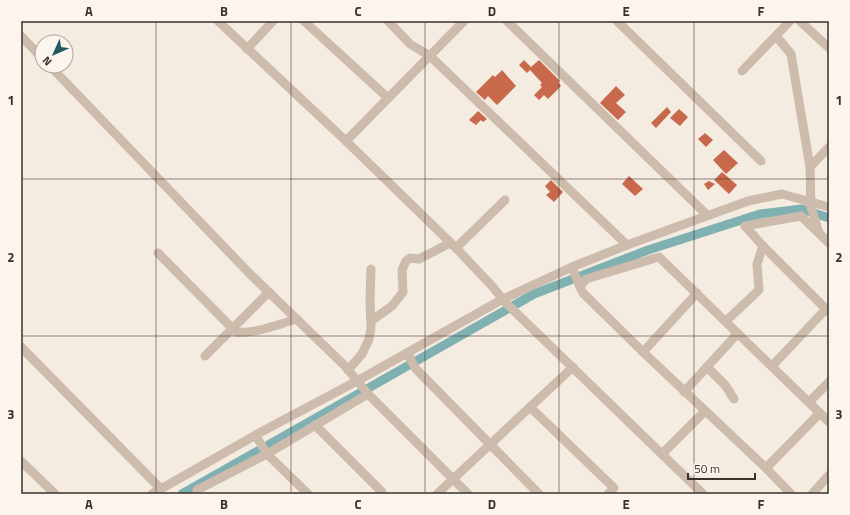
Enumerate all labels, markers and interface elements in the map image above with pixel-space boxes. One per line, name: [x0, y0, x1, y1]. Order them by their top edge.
text: A: [85, 1, 93, 21]
text: B: [220, 1, 228, 21]
text: C: [354, 1, 362, 21]
text: D: [488, 1, 496, 21]
text: E: [622, 1, 630, 21]
text: F: [758, 1, 765, 21]
north arrow: [34, 34, 74, 74]
text: N: [39, 53, 55, 69]
text: 1: [7, 90, 15, 110]
text: 1: [835, 90, 843, 110]
text: 2: [7, 247, 15, 267]
text: 2: [835, 247, 843, 267]
text: 3: [7, 404, 15, 424]
text: 3: [835, 404, 843, 424]
scale bar: [688, 455, 755, 481]
text: 50 m: [694, 459, 720, 478]
text: A: [85, 494, 93, 514]
text: B: [220, 494, 228, 514]
text: C: [354, 494, 362, 514]
text: D: [488, 494, 496, 514]
text: E: [622, 494, 630, 514]
text: F: [758, 494, 765, 514]

